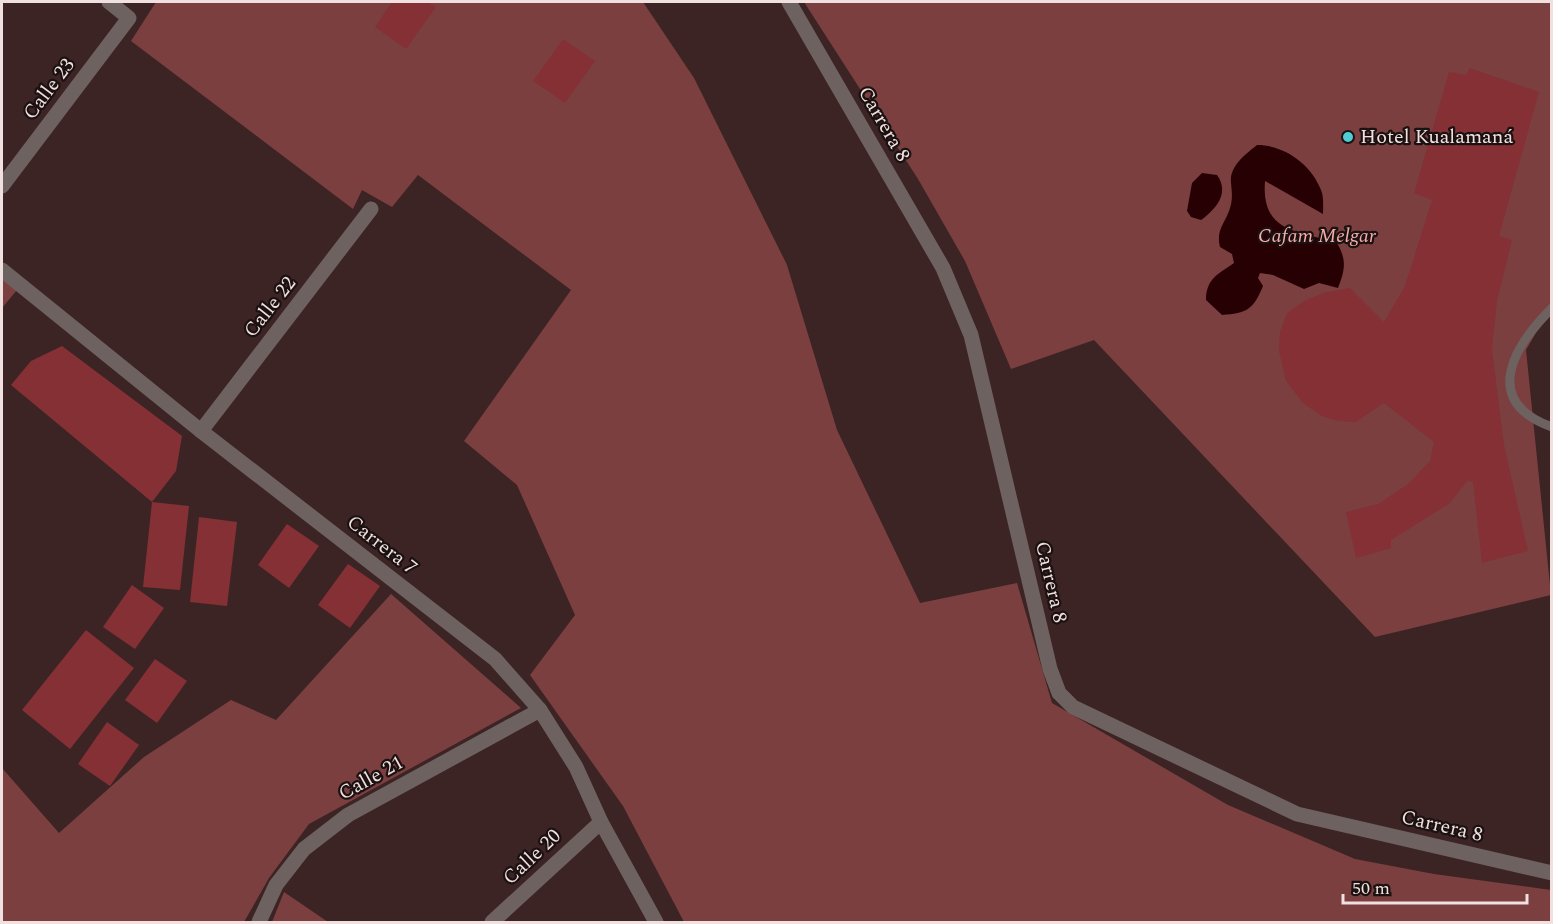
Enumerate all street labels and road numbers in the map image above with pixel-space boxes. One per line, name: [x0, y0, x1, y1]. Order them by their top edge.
street label: Calle 23: [16, 52, 82, 126]
street label: Carrera 8: [850, 81, 918, 167]
street label: Calle 22: [236, 270, 304, 344]
street label: Carrera 7: [340, 508, 424, 582]
street label: Carrera 8: [1027, 538, 1075, 626]
street label: Calle 21: [333, 748, 409, 808]
street label: Carrera 8: [1398, 802, 1486, 850]
street label: Calle 20: [496, 822, 568, 892]

